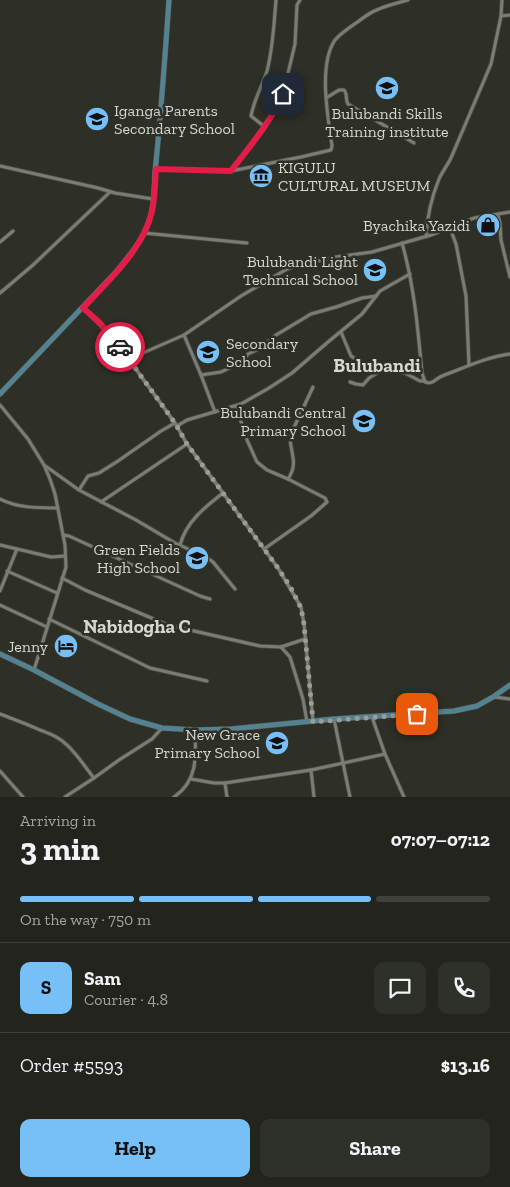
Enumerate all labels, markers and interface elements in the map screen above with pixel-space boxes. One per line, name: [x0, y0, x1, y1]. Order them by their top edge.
pin: [262, 73, 304, 115]
school or university icon: Bulubandi Skills Training institute: [374, 75, 400, 101]
icon: home: [269, 80, 297, 108]
place label: Iganga Parents Secondary School: [114, 101, 235, 138]
place label: Bulubandi Skills Training institute: [325, 104, 449, 141]
school or university icon: Iganga Parents Secondary School: [84, 106, 110, 132]
place label: KIGULU CULTURAL MUSEUM: [278, 158, 430, 195]
museum icon: KIGULU CULTURAL MUSEUM: [248, 163, 274, 189]
shop icon: Byachika Yazidi: [475, 212, 501, 238]
place label: Byachika Yazidi: [363, 216, 471, 235]
place label: Bulubandi Light Technical School: [243, 252, 358, 289]
school or university icon: Bulubandi Light Technical School: [362, 257, 388, 283]
courier: [95, 322, 145, 372]
icon: car: [106, 333, 134, 361]
place label: Secondary School: [226, 334, 299, 371]
school or university icon: Secondary School: [195, 339, 221, 365]
district label: Bulubandi: [333, 354, 421, 377]
place label: Bulubandi Central Primary School: [220, 403, 346, 440]
school or university icon: Bulubandi Central Primary School: [351, 408, 377, 434]
place label: Green Fields High School: [93, 540, 180, 577]
school or university icon: Green Fields High School: [184, 545, 210, 571]
district label: Nabidogha C: [83, 615, 191, 638]
hotel icon: Jenny: [53, 633, 79, 659]
place label: Jenny: [7, 637, 49, 656]
pin: [396, 693, 438, 735]
icon: bag: [403, 700, 431, 728]
place label: New Grace Primary School: [154, 725, 260, 762]
school or university icon: New Grace Primary School: [264, 730, 290, 756]
text: Arriving in: [20, 811, 96, 830]
text: 07:07–07:12: [391, 828, 490, 851]
text: 3 min: [20, 830, 100, 868]
text: On the way · 750 m: [20, 910, 151, 929]
button: chat: [374, 962, 426, 1014]
button: phone: [438, 962, 490, 1014]
text: Sam: [84, 967, 121, 990]
text: S: [41, 976, 51, 999]
text: Courier · 4.8: [84, 990, 168, 1009]
text: Order #5593: [20, 1054, 123, 1077]
text: $13.16: [441, 1054, 490, 1077]
button: Help: [20, 1119, 250, 1177]
button: Share: [260, 1119, 490, 1177]

